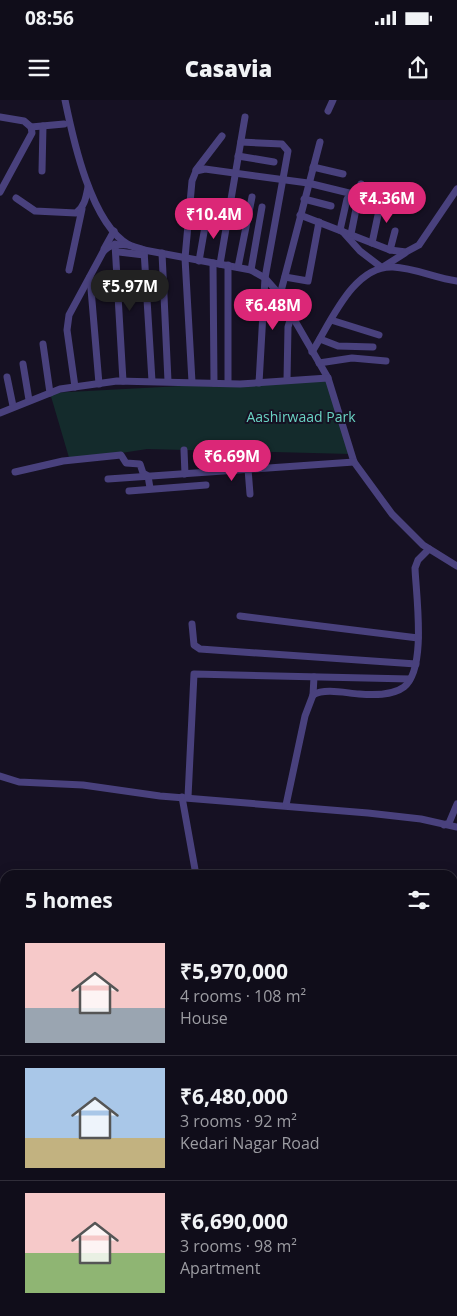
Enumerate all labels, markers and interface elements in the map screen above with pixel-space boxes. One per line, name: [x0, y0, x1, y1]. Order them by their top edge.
text: 08:56: [25, 5, 74, 31]
text: Casavia: [185, 53, 272, 83]
icon: menu: [25, 54, 53, 82]
icon: share: [404, 54, 432, 82]
pin: ₹4.36M: [346, 182, 428, 224]
text: ₹4.36M: [359, 187, 415, 209]
pin: ₹10.4M: [173, 198, 255, 240]
text: ₹10.4M: [186, 203, 242, 225]
pin: ₹5.97M: [89, 270, 171, 312]
text: ₹5.97M: [102, 275, 158, 297]
pin: ₹6.48M: [232, 288, 314, 331]
text: ₹6.48M: [245, 294, 301, 316]
park label: Aashirwaad Park: [246, 407, 356, 426]
pin: ₹6.69M: [191, 440, 273, 482]
text: ₹6.69M: [204, 445, 260, 467]
text: 5 homes: [25, 886, 113, 914]
icon: filters: [405, 886, 433, 914]
text: ₹5,970,000: [180, 957, 288, 985]
icon: home: [65, 963, 125, 1023]
text: 4 rooms · 108 m²: [180, 985, 306, 1007]
text: House: [180, 1007, 228, 1029]
text: ₹6,480,000: [180, 1082, 288, 1110]
icon: home: [65, 1088, 125, 1148]
text: 3 rooms · 92 m²: [180, 1110, 297, 1132]
text: Kedari Nagar Road: [180, 1132, 320, 1154]
text: ₹6,690,000: [180, 1207, 288, 1235]
icon: home: [65, 1213, 125, 1273]
text: 3 rooms · 98 m²: [180, 1235, 297, 1257]
text: Apartment: [180, 1257, 260, 1279]

